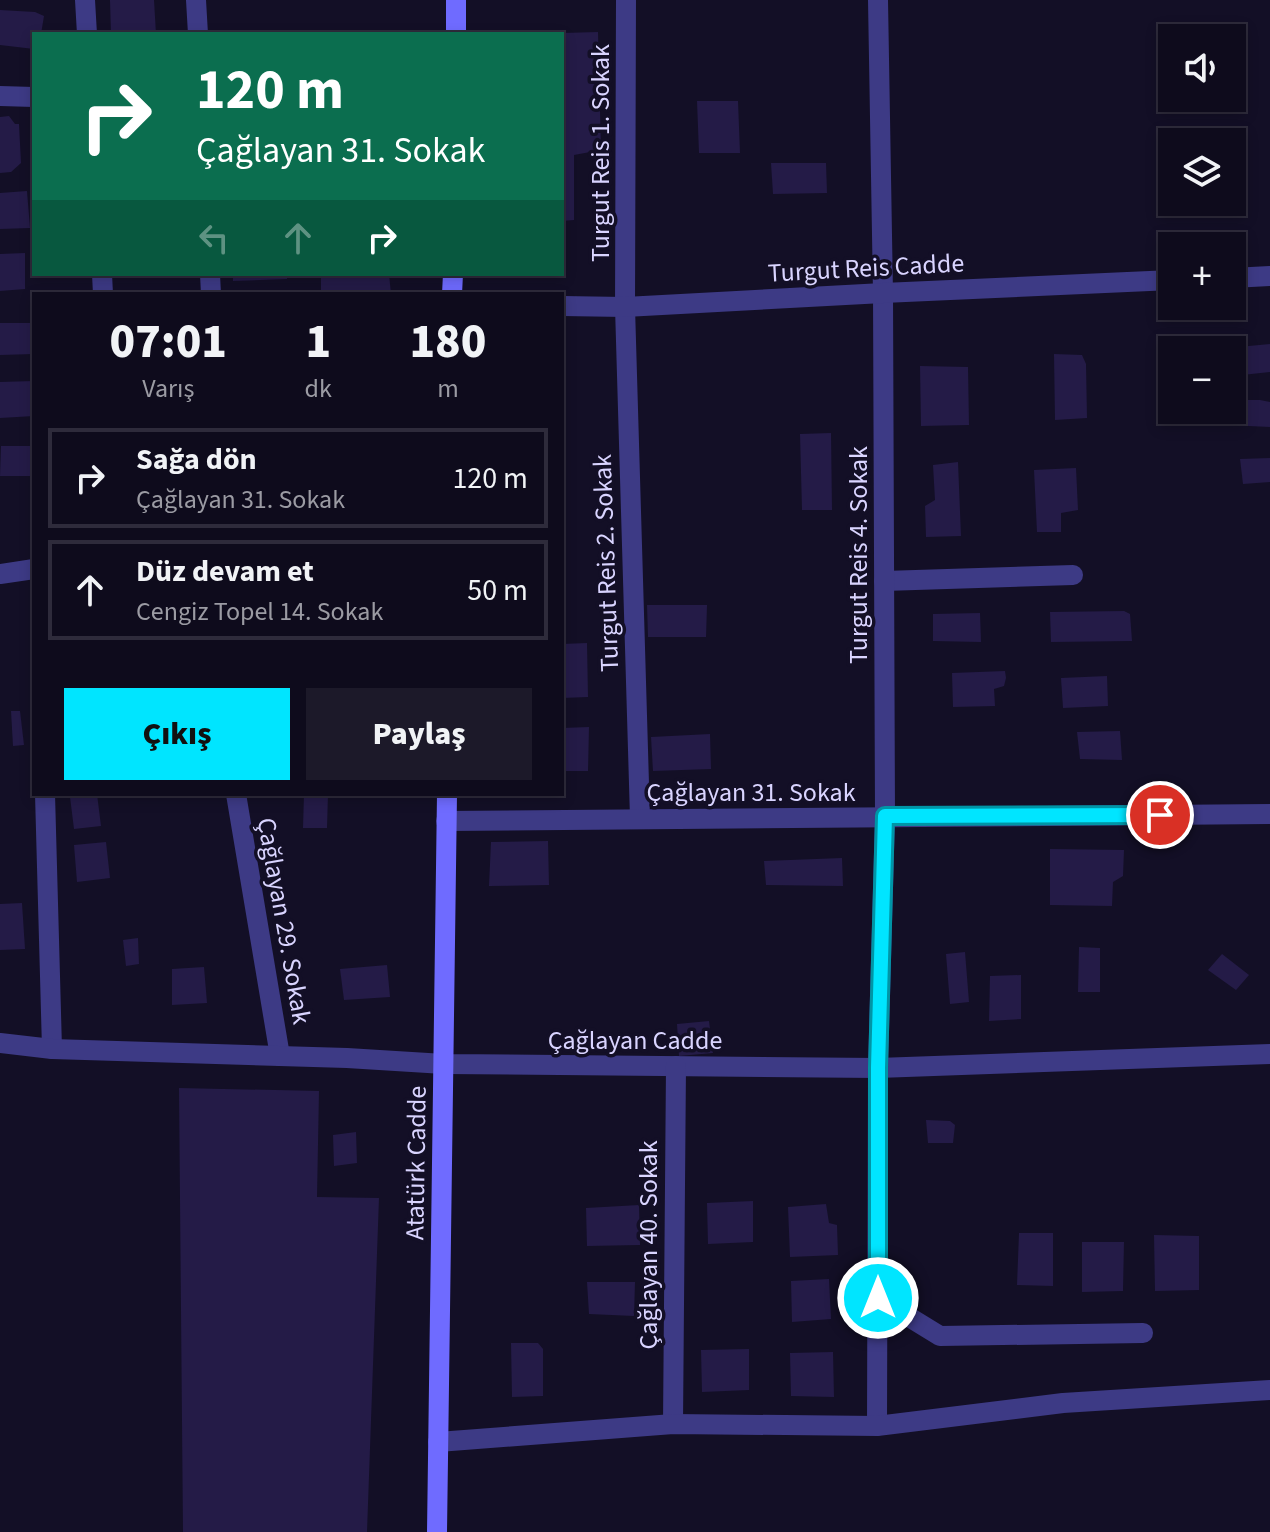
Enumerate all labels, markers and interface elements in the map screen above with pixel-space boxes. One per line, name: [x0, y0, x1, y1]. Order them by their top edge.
map controls: [1158, 24, 1246, 424]
button: sound: [1158, 24, 1246, 112]
street label: Turgut Reis 1. Sokak: [582, 44, 619, 262]
text: 120 m: [196, 51, 344, 130]
icon: right: [64, 64, 168, 168]
text: Çağlayan 31. Sokak: [196, 125, 485, 176]
button: layers: [1158, 128, 1246, 216]
icon: left: [192, 216, 236, 260]
icon: ahead: [276, 216, 320, 260]
icon: right: [360, 216, 404, 260]
button: +: [1158, 232, 1246, 320]
street label: Turgut Reis Cadde: [767, 244, 965, 292]
text: 07:01: [110, 308, 227, 376]
text: 1: [305, 308, 331, 376]
text: 180: [409, 308, 486, 376]
button: −: [1158, 336, 1246, 424]
text: Varış: [142, 370, 194, 407]
text: dk: [305, 370, 332, 407]
text: m: [437, 370, 459, 407]
text: Sağa dön: [136, 438, 257, 481]
street label: Turgut Reis 4. Sokak: [840, 446, 877, 664]
street label: Turgut Reis 2. Sokak: [584, 453, 628, 673]
icon: right: [68, 456, 112, 500]
text: 120 m: [452, 457, 528, 500]
text: Çağlayan 31. Sokak: [136, 481, 345, 518]
text: Düz devam et: [136, 550, 314, 593]
icon: ahead: [68, 568, 112, 612]
text: 50 m: [467, 569, 528, 612]
text: Cengiz Topel 14. Sokak: [136, 593, 383, 630]
button: Çıkış: [64, 688, 290, 780]
button: Paylaş: [306, 688, 532, 780]
street label: Çağlayan 31. Sokak: [646, 774, 856, 811]
pin: [1126, 781, 1194, 849]
icon: arrive: [1138, 793, 1182, 837]
street label: Çağlayan 29. Sokak: [248, 815, 320, 1027]
street label: Çağlayan Cadde: [548, 1022, 722, 1059]
street label: Atatürk Cadde: [396, 1085, 436, 1241]
street label: Çağlayan 40. Sokak: [630, 1140, 667, 1350]
position arrow: [836, 1256, 920, 1340]

